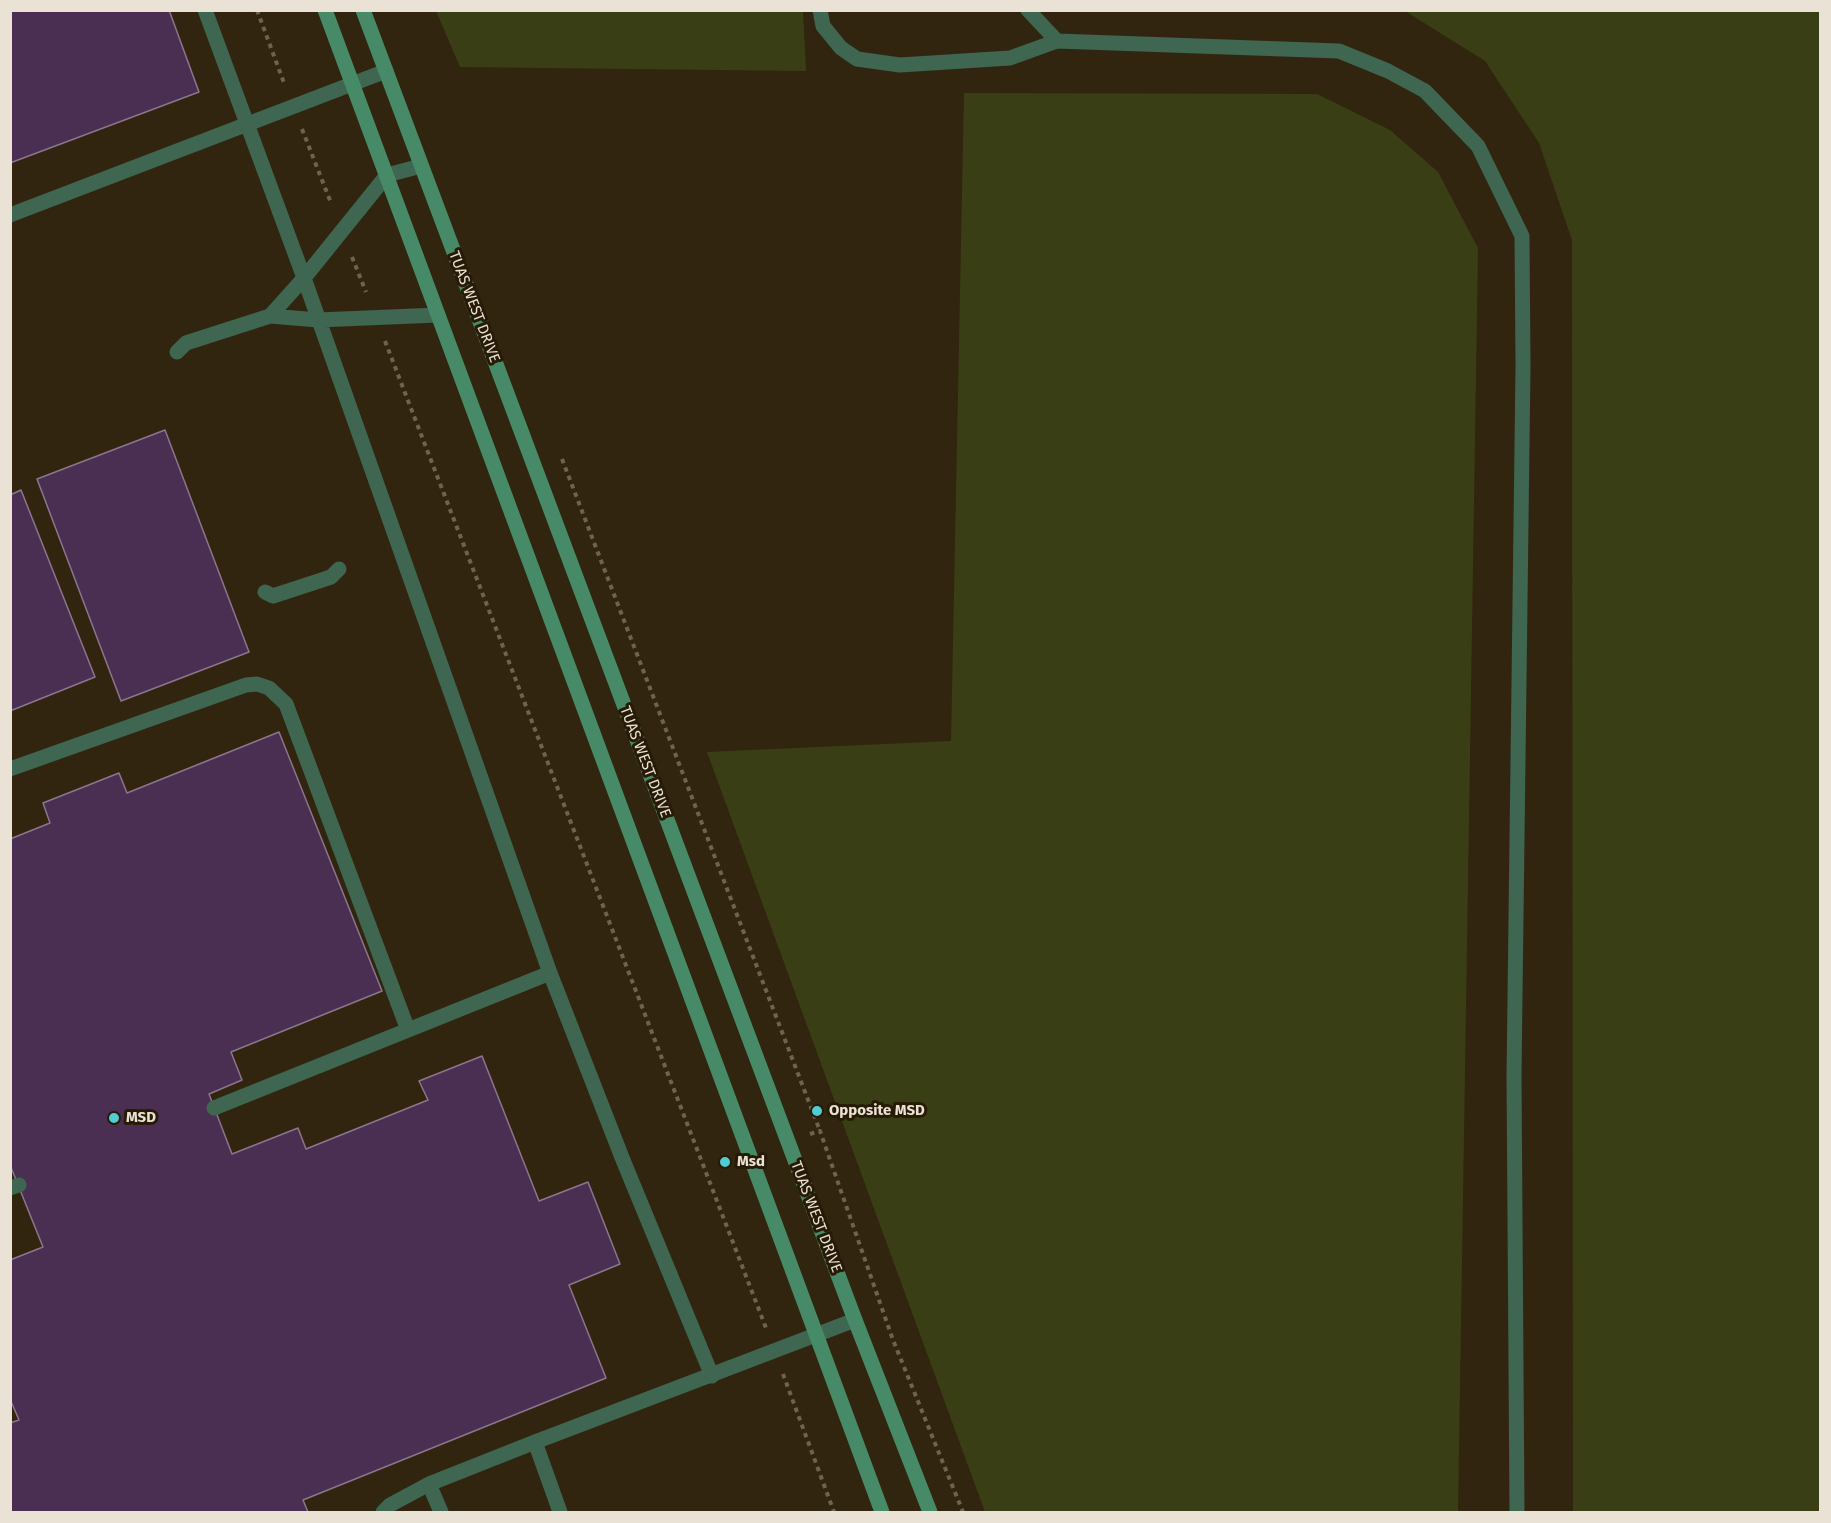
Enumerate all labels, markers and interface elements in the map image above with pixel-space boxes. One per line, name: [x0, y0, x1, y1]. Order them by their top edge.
street label: TUAS WEST DRIVE: [445, 249, 503, 365]
street label: TUAS WEST DRIVE: [616, 704, 674, 820]
place label: Opposite MSD: [829, 1102, 925, 1120]
marker: Opposite MSD: [810, 1104, 824, 1118]
place label: MSD: [126, 1109, 156, 1127]
marker: MSD: [107, 1111, 121, 1125]
place label: Msd: [737, 1153, 765, 1171]
marker: Msd: [718, 1155, 732, 1169]
street label: TUAS WEST DRIVE: [787, 1159, 845, 1275]

